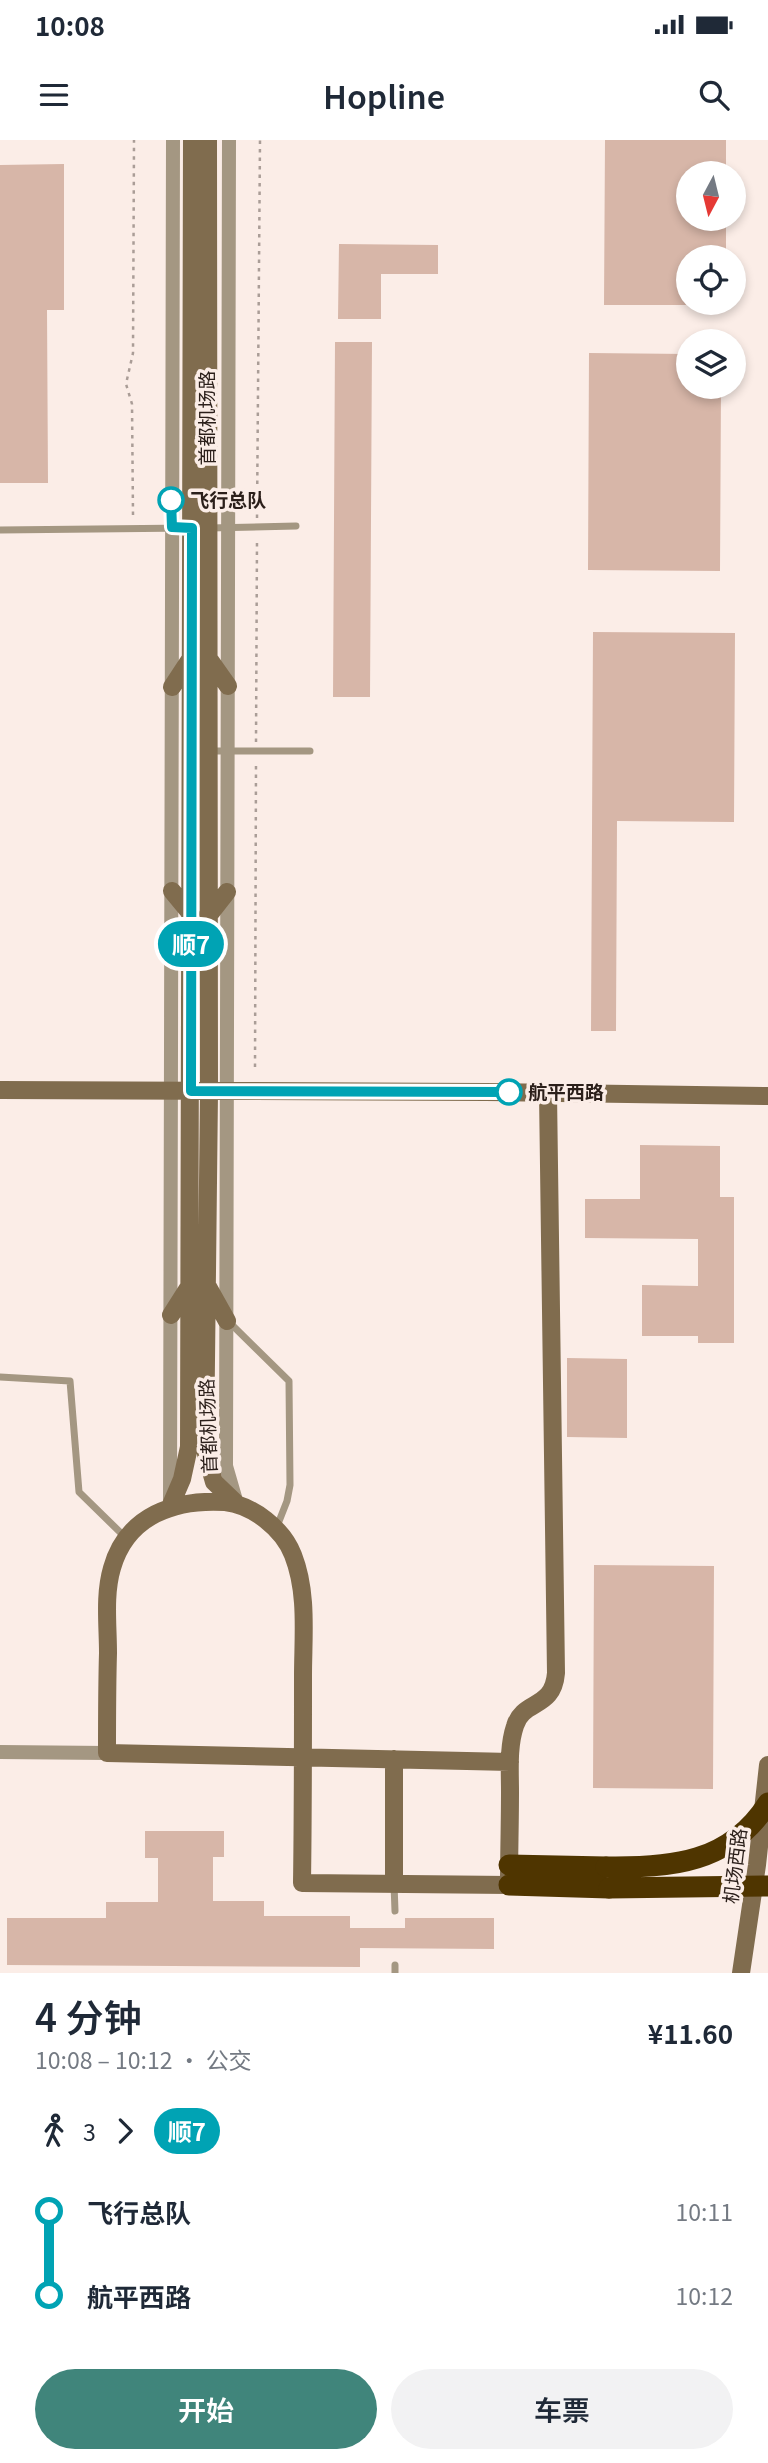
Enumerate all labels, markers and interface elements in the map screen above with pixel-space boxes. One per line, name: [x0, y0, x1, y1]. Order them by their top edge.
text: 10:08: [35, 6, 105, 43]
text: Hopline: [323, 72, 445, 118]
icon: menu: [35, 76, 73, 114]
icon: search: [695, 76, 733, 114]
north arrow: [676, 161, 746, 231]
map controls: [676, 161, 746, 399]
button: locate: [676, 245, 746, 315]
button: layers: [676, 329, 746, 399]
street label: 首都机场路: [192, 370, 219, 466]
place label: 飞行总队: [190, 485, 266, 512]
marker: 飞行总队: [158, 487, 184, 513]
line badge: 顺7: [160, 921, 222, 967]
text: 顺7: [172, 926, 210, 961]
place label: 航平西路: [528, 1077, 604, 1104]
marker: 航平西路: [496, 1079, 522, 1105]
street label: 首都机场路: [191, 1378, 222, 1474]
street label: 机场西路: [715, 1826, 752, 1905]
text: 4 分钟: [35, 1988, 142, 2043]
text: ¥11.60: [648, 2014, 733, 2051]
text: 10:08 – 10:12 · 公交: [35, 2042, 252, 2076]
icon: walk: [35, 2112, 73, 2150]
icon: forward: [106, 2112, 144, 2150]
text: 顺7: [168, 2113, 206, 2148]
text: 3: [83, 2114, 96, 2148]
text: 飞行总队: [87, 2193, 191, 2230]
text: 10:11: [676, 2194, 733, 2228]
text: 航平西路: [87, 2277, 191, 2314]
text: 10:12: [676, 2278, 733, 2312]
button: 开始: [35, 2369, 377, 2449]
button: 车票: [391, 2369, 733, 2449]

